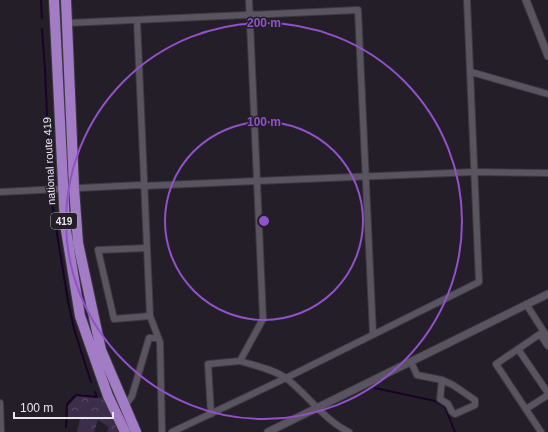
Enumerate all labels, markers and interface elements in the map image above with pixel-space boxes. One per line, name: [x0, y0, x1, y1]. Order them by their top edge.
text: 200 m: [247, 16, 281, 30]
text: 100 m: [247, 115, 281, 129]
street label: national route 419: [41, 117, 57, 205]
road number: 419: [51, 213, 77, 229]
centre of rings: [257, 214, 271, 228]
scale bar: [14, 394, 113, 420]
text: 100 m: [20, 401, 53, 415]

